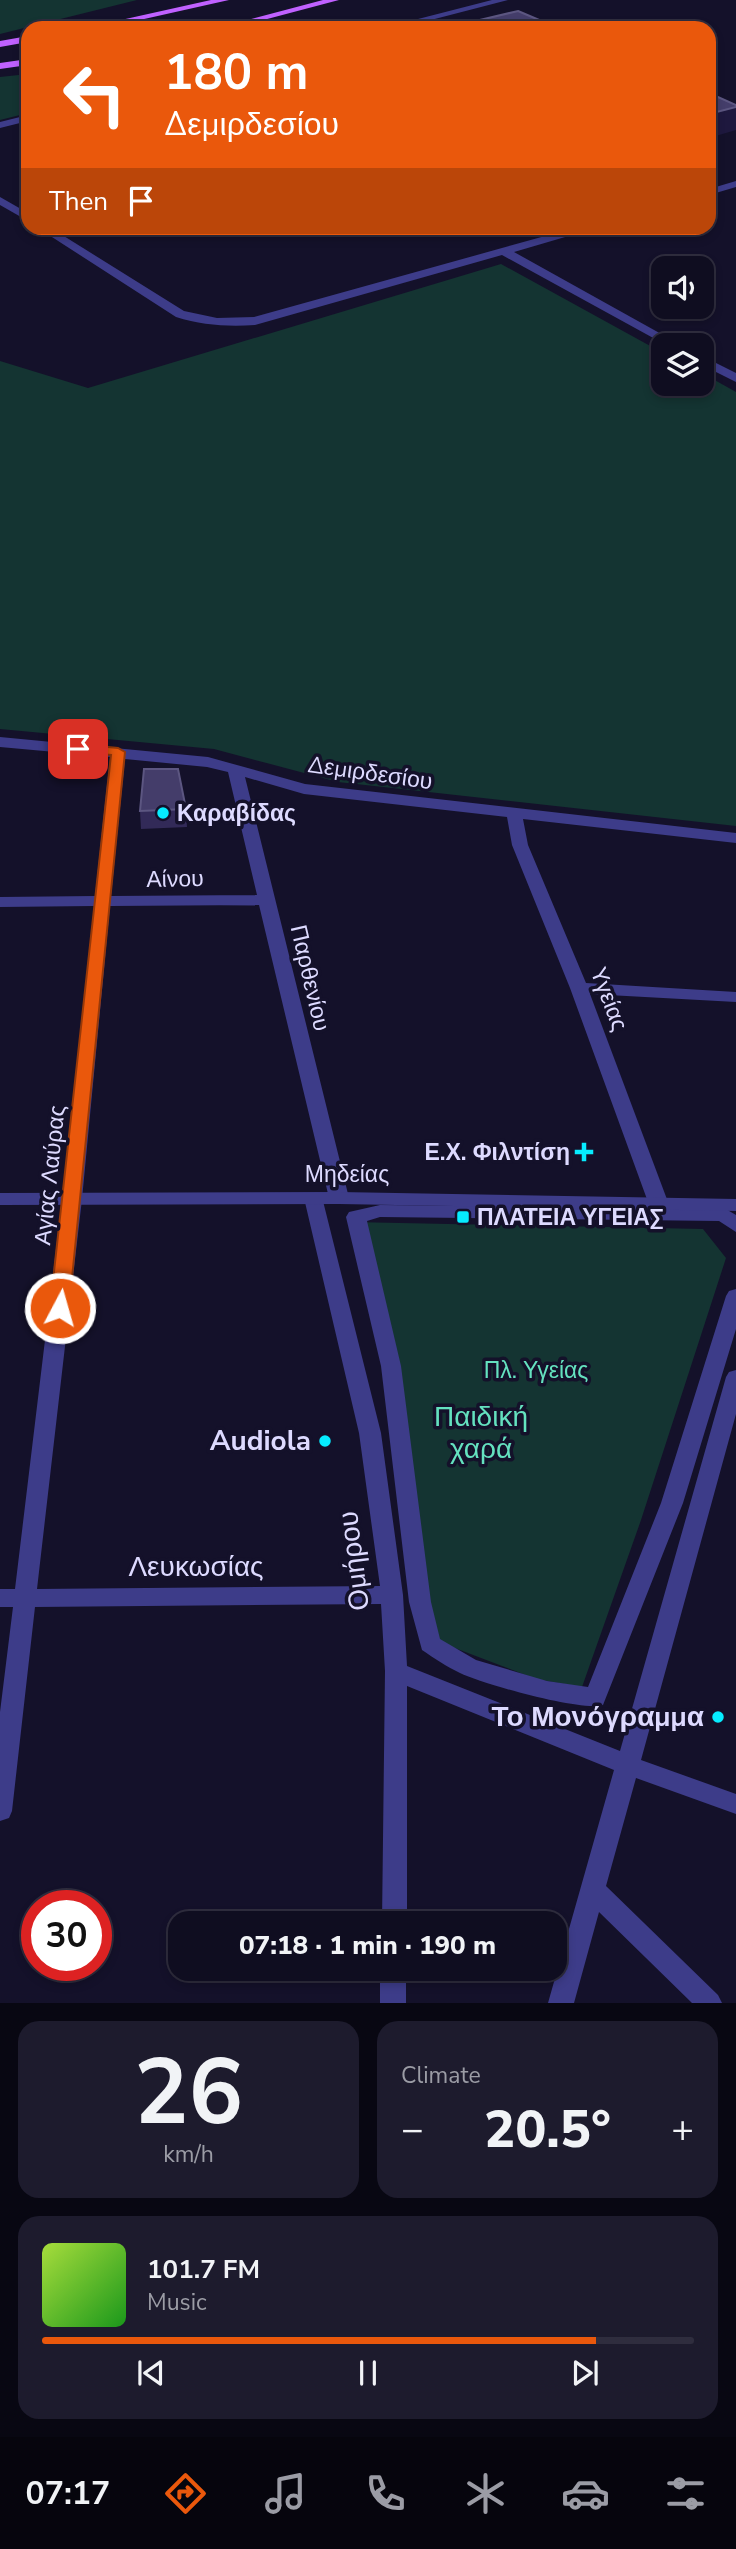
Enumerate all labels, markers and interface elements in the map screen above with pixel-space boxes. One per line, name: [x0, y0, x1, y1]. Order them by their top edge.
text: 180 m: [164, 39, 308, 106]
icon: left: [49, 49, 140, 140]
text: Δεμιρδεσίου: [164, 103, 339, 146]
icon: arrive: [122, 182, 160, 220]
text: Then: [49, 184, 108, 219]
map controls: [651, 256, 714, 396]
button: sound: [651, 256, 714, 319]
button: layers: [651, 333, 714, 396]
pin: [48, 719, 108, 779]
icon: arrive: [59, 730, 97, 768]
street label: Δεμιρδεσίου: [306, 749, 434, 797]
place label: Καραβίδας: [177, 798, 296, 829]
marker: Καραβίδας: [155, 805, 171, 821]
street label: Αίνου: [146, 863, 204, 895]
street label: Παρθενίου: [283, 922, 337, 1034]
street label: Υγείας: [583, 963, 635, 1035]
street label: Αγίας Λαύρας: [27, 1103, 73, 1247]
place label: Ε.Χ. Φιλντίση: [424, 1137, 570, 1168]
marker: Ε.Χ. Φιλντίση: [576, 1144, 592, 1160]
street label: Μηδείας: [305, 1159, 389, 1190]
place label: ΠΛΑΤΕΙΑ ΥΓΕΙΑΣ: [477, 1202, 664, 1233]
marker: ΠΛΑΤΕΙΑ ΥΓΕΙΑΣ: [455, 1209, 471, 1225]
position arrow: [23, 1271, 97, 1345]
park label: Πλ. Υγείας: [484, 1355, 588, 1386]
park label: Παιδική χαρά: [434, 1398, 528, 1468]
place label: Audiola: [210, 1422, 311, 1460]
marker: Audiola: [317, 1433, 333, 1449]
street label: Ομήρου: [329, 1509, 379, 1613]
street label: Λευκωσίας: [128, 1548, 264, 1586]
place label: Το Μονόγραμμα: [491, 1698, 704, 1736]
marker: Το Μονόγραμμα: [710, 1709, 726, 1725]
speed limit sign: 30: [21, 1890, 112, 1981]
text: 07:18 · 1 min · 190 m: [239, 1928, 496, 1963]
text: 26: [134, 2031, 243, 2155]
text: Climate: [401, 2060, 481, 2091]
text: 20.5°: [484, 2094, 611, 2165]
text: −: [401, 2104, 424, 2155]
text: +: [671, 2104, 694, 2155]
text: km/h: [163, 2139, 214, 2170]
text: 101.7 FM: [147, 2252, 260, 2287]
text: Music: [147, 2287, 207, 2318]
icon: previous: [132, 2354, 170, 2392]
icon: pause: [349, 2354, 387, 2392]
icon: next: [566, 2354, 604, 2392]
icon: directions: [161, 2469, 210, 2518]
icon: music: [261, 2469, 310, 2518]
icon: phone: [361, 2469, 410, 2518]
icon: climate: [461, 2469, 510, 2518]
icon: car: [561, 2469, 610, 2518]
icon: filters: [661, 2469, 710, 2518]
text: 07:17: [26, 2472, 110, 2515]

